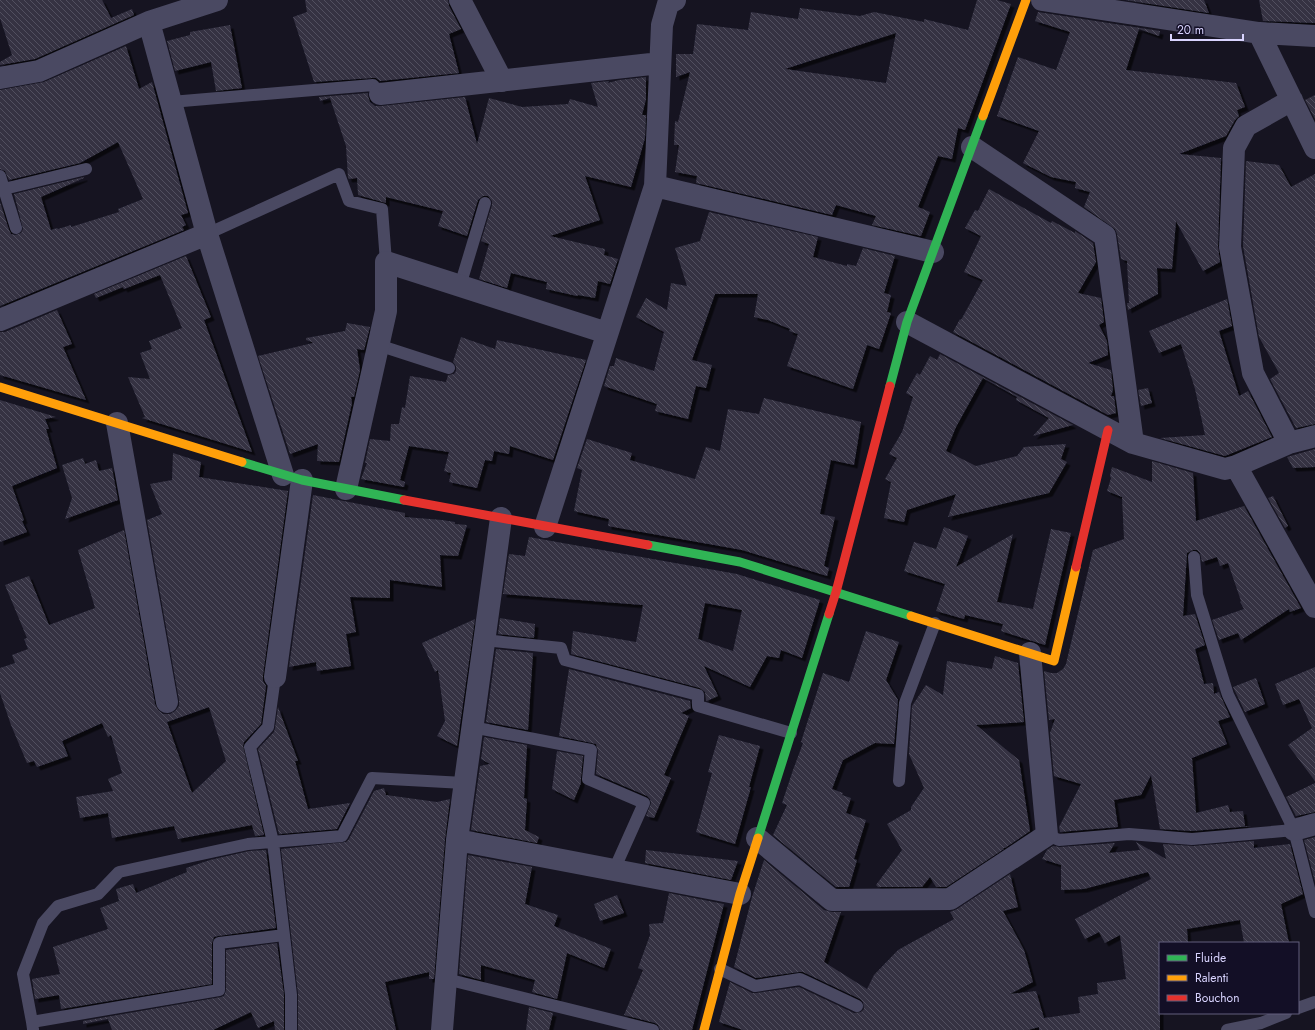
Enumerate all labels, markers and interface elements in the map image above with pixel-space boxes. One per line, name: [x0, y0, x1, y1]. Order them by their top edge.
scale bar: [1171, 16, 1243, 42]
text: 20 m: [1177, 21, 1204, 39]
legend: [1159, 942, 1299, 1014]
text: Fluide: [1195, 949, 1226, 967]
text: Ralenti: [1195, 969, 1229, 987]
text: Bouchon: [1195, 989, 1239, 1007]

